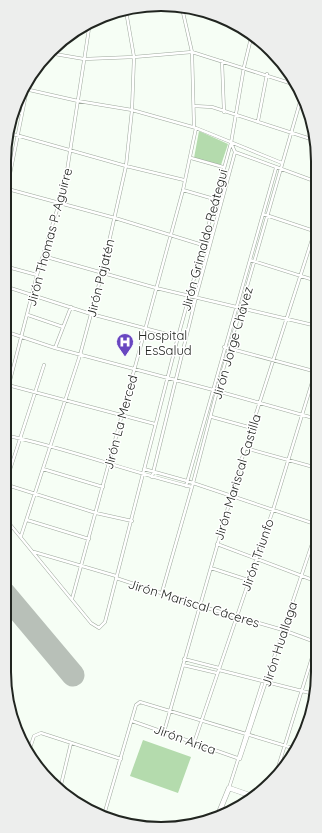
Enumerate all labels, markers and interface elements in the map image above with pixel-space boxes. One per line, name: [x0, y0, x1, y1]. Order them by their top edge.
street label: Jirón Thomas P. Aguirre: [23, 166, 75, 308]
street label: Jirón Grimaldo Reátegui: [177, 167, 231, 313]
street label: Jirón Pajatén: [83, 237, 117, 319]
street label: Jirón Jorge Chávez: [208, 285, 256, 401]
place label: Hospital I EsSalud: [138, 327, 192, 358]
hospital icon: Hospital I EsSalud: [115, 332, 135, 357]
street label: Jirón La Merced: [100, 373, 140, 471]
street label: Jirón Mariscal Castilla: [210, 412, 264, 542]
street label: Jirón Triunfo: [237, 516, 277, 594]
street label: Jirón Mariscal Cáceres: [126, 575, 262, 631]
street label: Jirón Huallaga: [258, 599, 300, 689]
street label: Jirón Arica: [152, 720, 218, 758]

